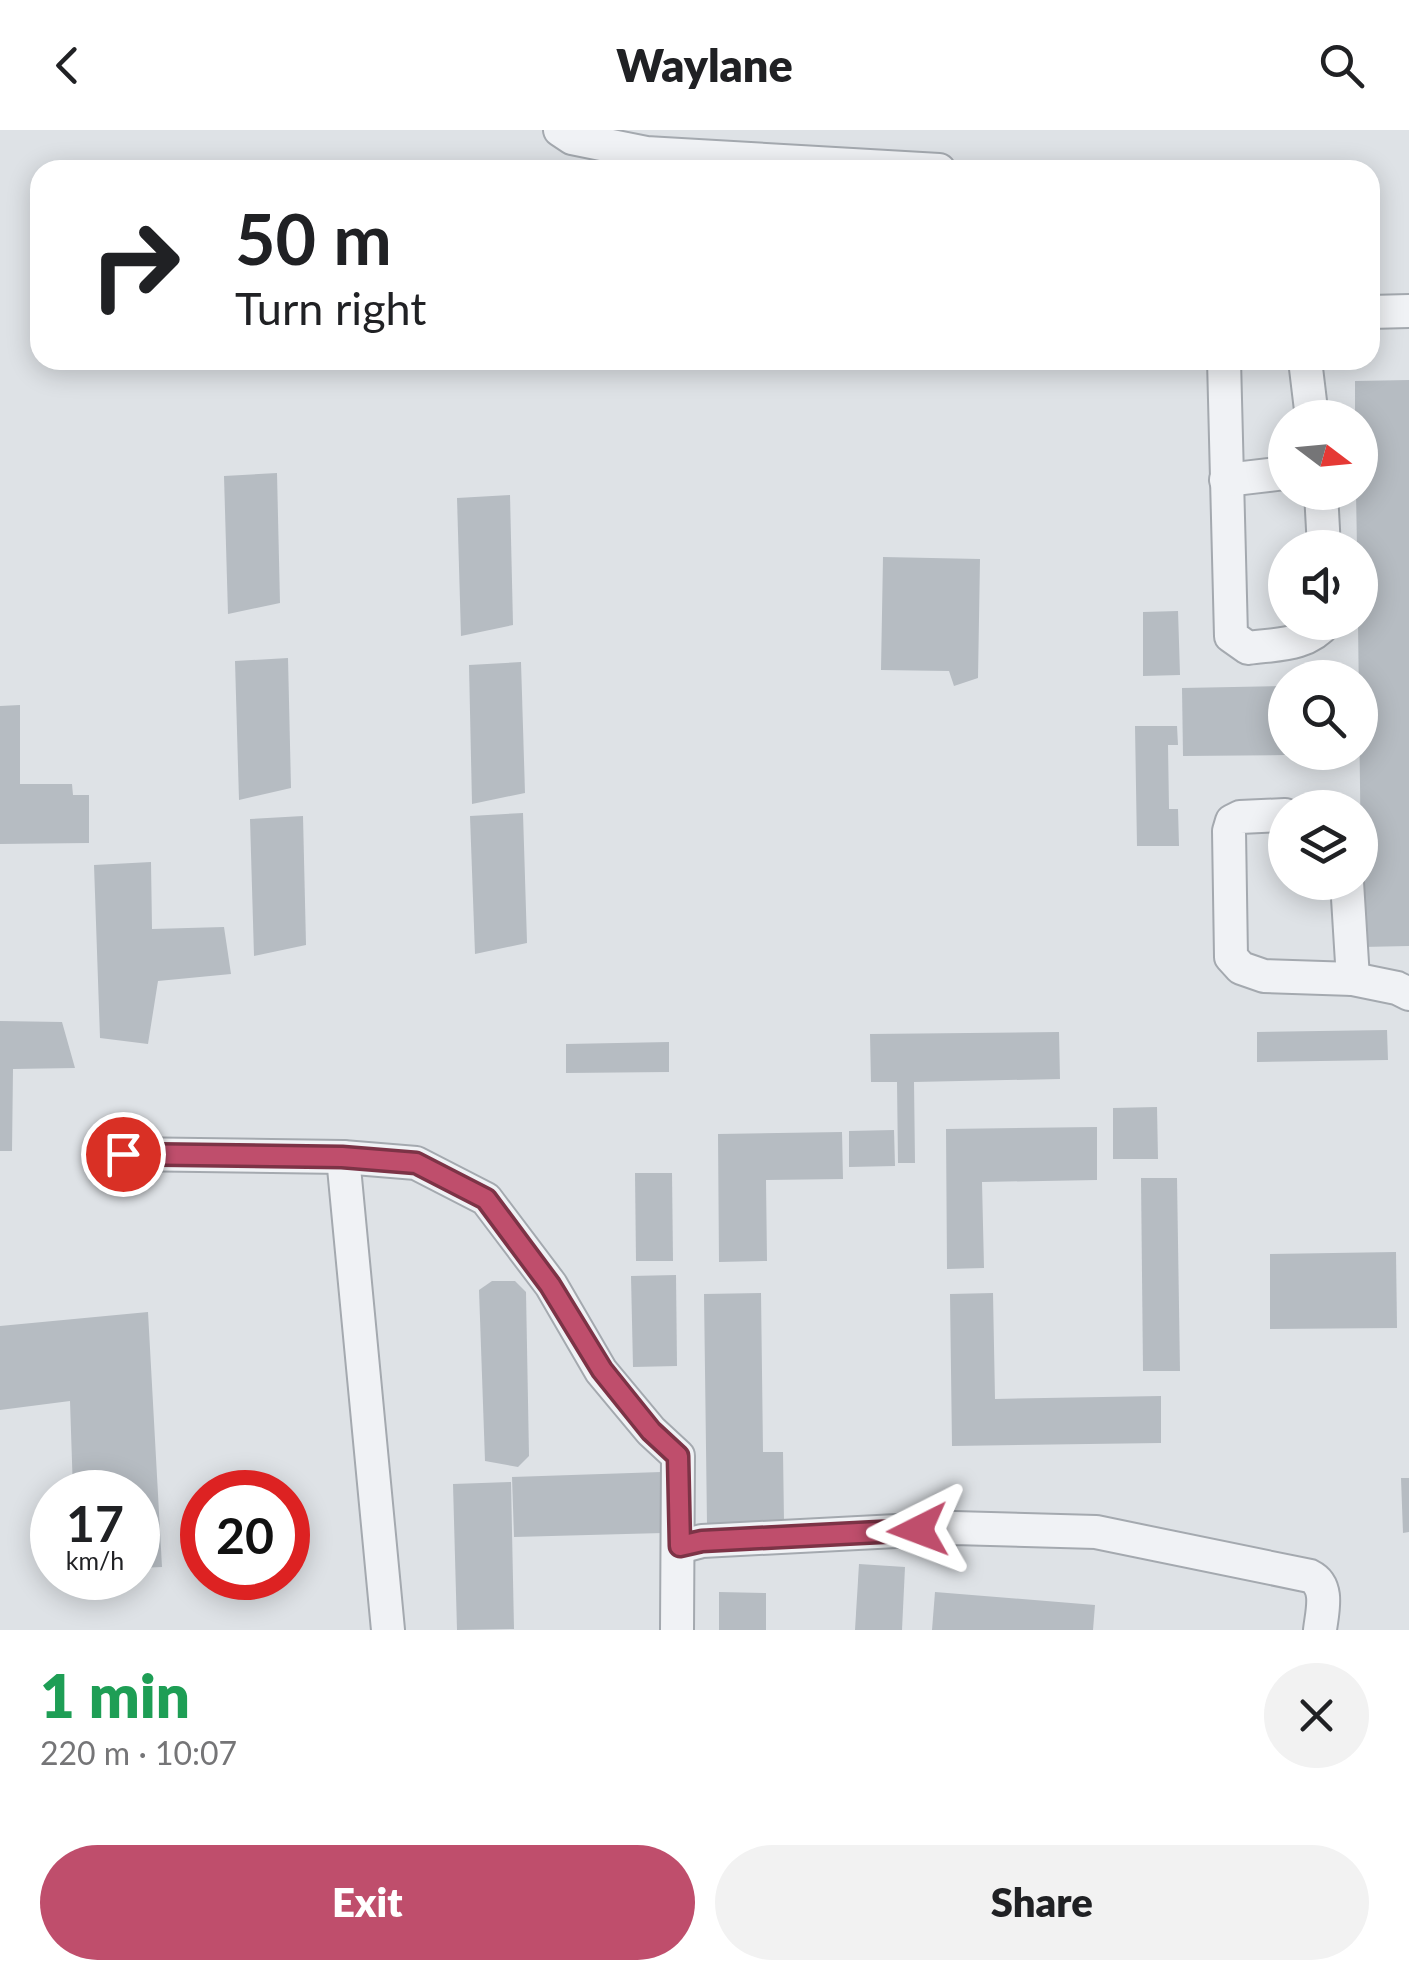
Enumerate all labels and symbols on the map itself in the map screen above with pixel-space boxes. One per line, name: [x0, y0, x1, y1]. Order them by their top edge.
north arrow: [1268, 400, 1378, 510]
pin: [81, 1112, 166, 1197]
speed limit sign: 20: [180, 1470, 310, 1600]
position arrow: [866, 1478, 970, 1582]

